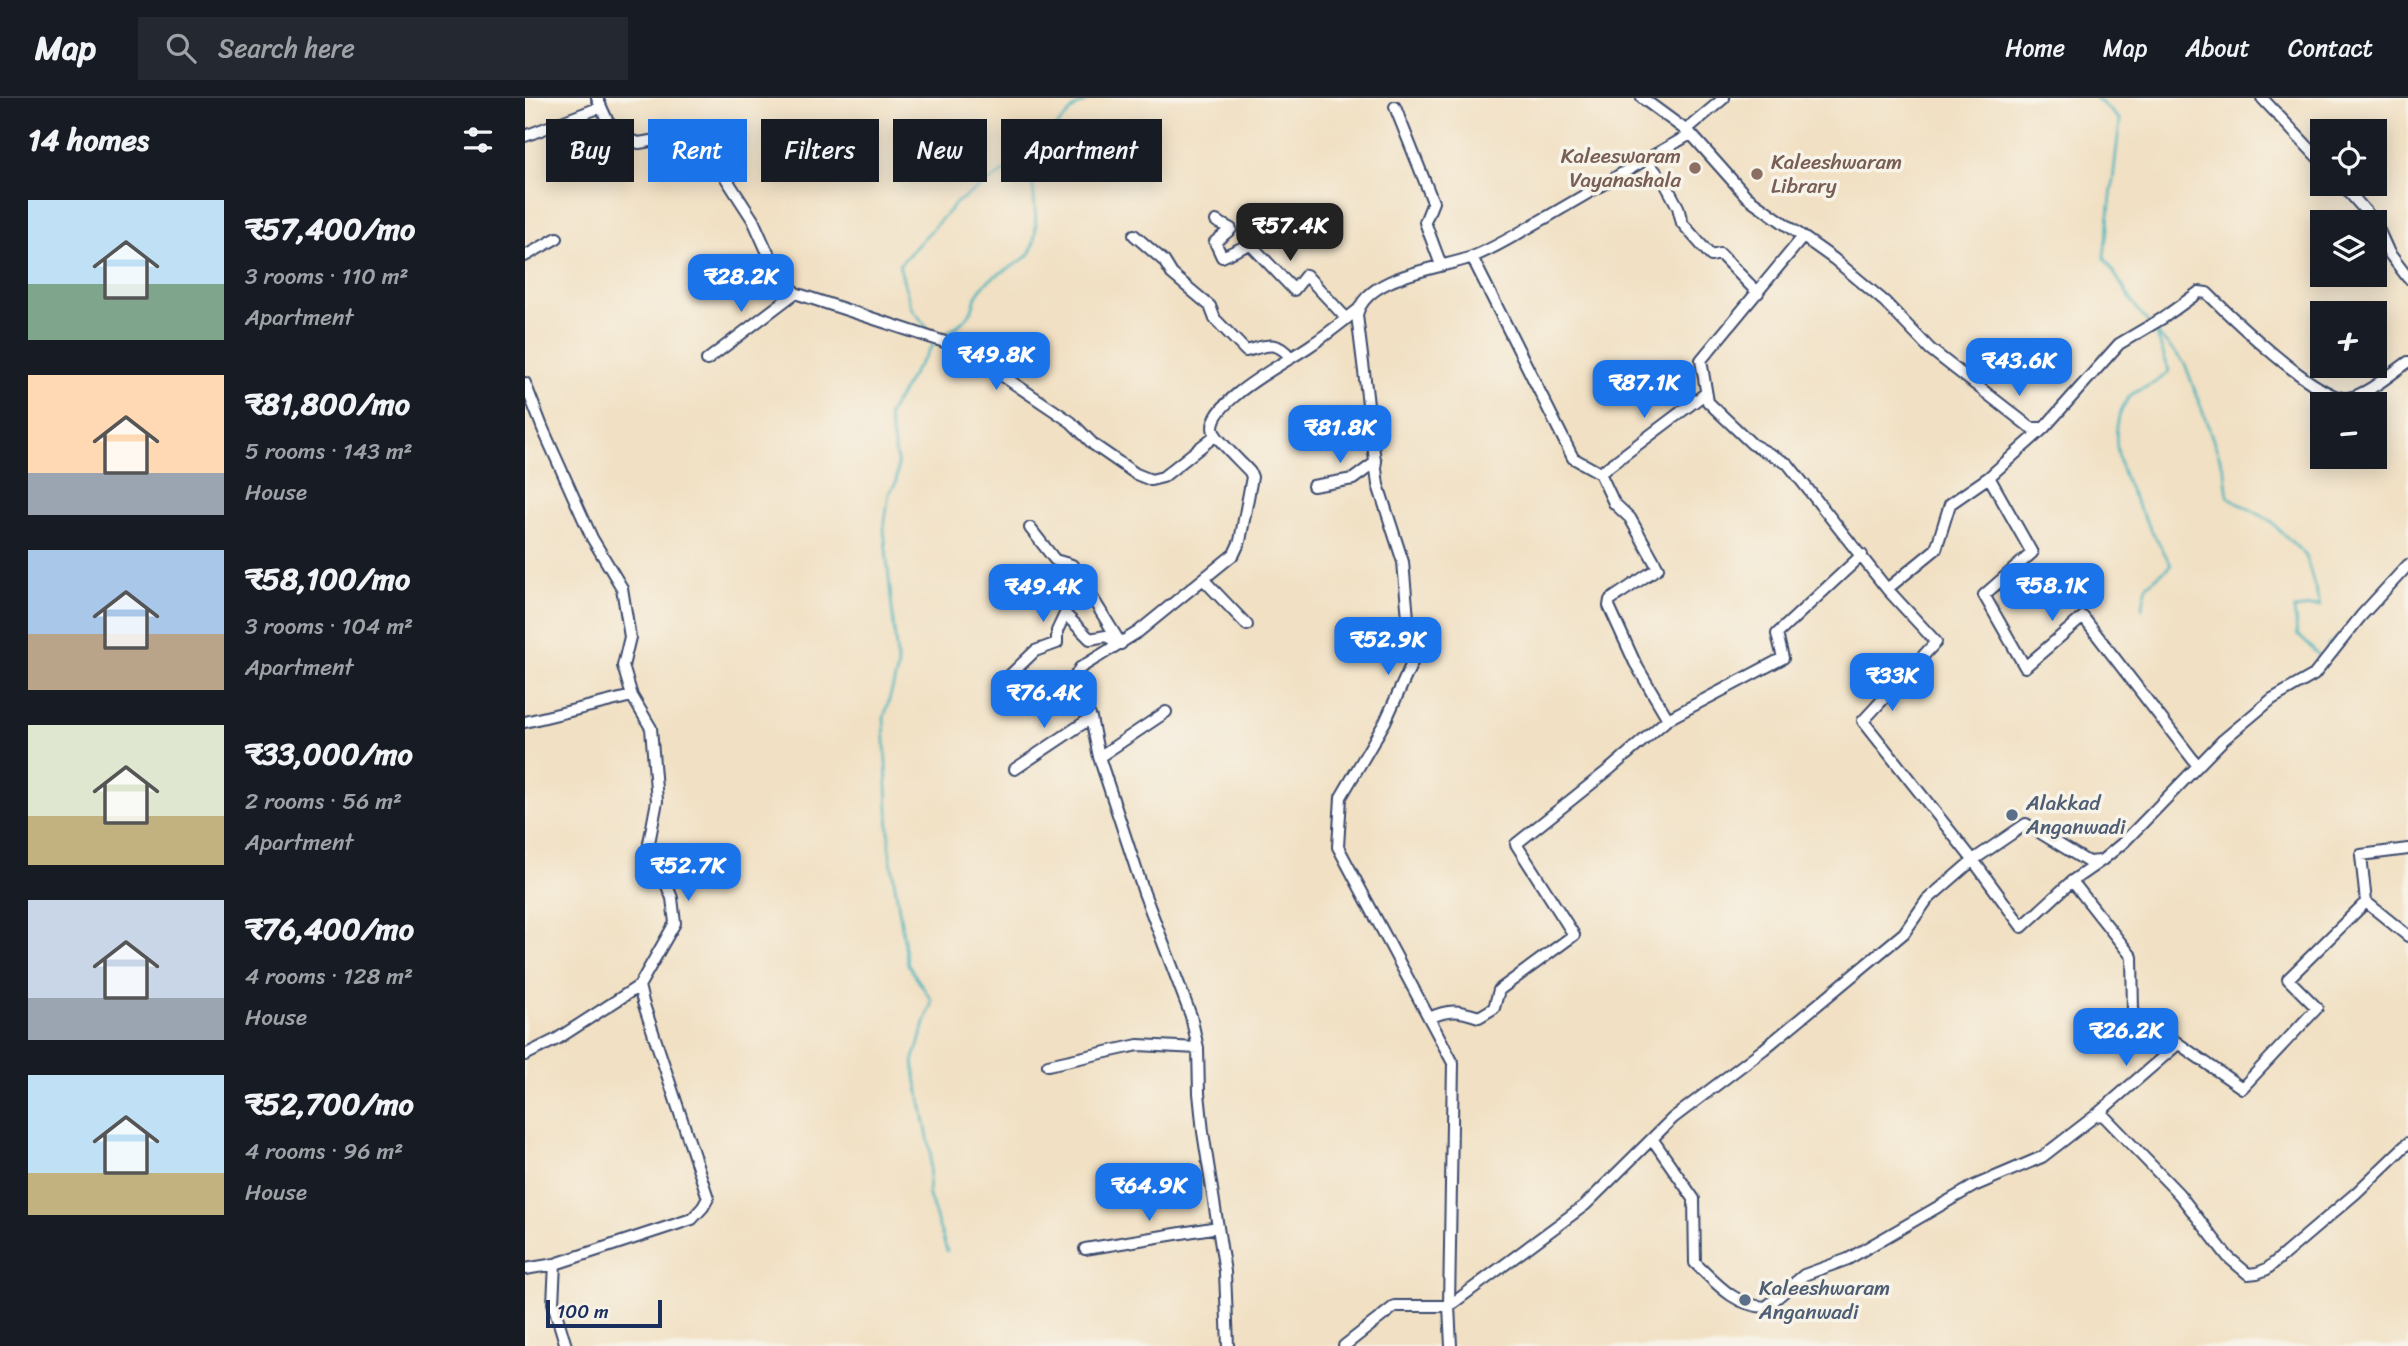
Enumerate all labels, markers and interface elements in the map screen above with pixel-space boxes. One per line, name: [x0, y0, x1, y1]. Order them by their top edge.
search box: [138, 17, 628, 80]
text: Map: [35, 19, 96, 77]
text: Search here: [218, 25, 355, 71]
text: Home: [2005, 27, 2065, 69]
text: Map: [2103, 27, 2147, 69]
text: About: [2185, 27, 2250, 69]
text: Contact: [2288, 27, 2373, 69]
icon: search: [162, 29, 200, 67]
text: 14 homes: [28, 113, 149, 167]
chip: Buy: [546, 119, 634, 182]
chip: Rent: [648, 119, 747, 182]
chip: Filters: [761, 119, 879, 182]
chip: New: [893, 119, 987, 182]
chip: Apartment: [1001, 119, 1162, 182]
map controls: [2310, 119, 2387, 469]
button: locate: [2310, 119, 2387, 196]
icon: filters: [459, 121, 497, 159]
place label: Kaleeswaram Vayanashala: [1561, 137, 1681, 199]
place label: Kaleeshwaram Library: [1771, 143, 1902, 205]
marker: Kaleeswaram Vayanashala: [1687, 160, 1703, 176]
marker: Kaleeshwaram Library: [1749, 166, 1765, 182]
text: ₹57,400/mo: [245, 202, 415, 256]
pin: ₹57.4K: [1233, 204, 1347, 263]
text: ₹57.4K: [1252, 205, 1328, 246]
button: layers: [2310, 210, 2387, 287]
icon: home: [84, 228, 168, 312]
pin: ₹28.2K: [684, 254, 798, 314]
text: 3 rooms · 110 m²: [245, 256, 409, 297]
text: ₹28.2K: [704, 256, 778, 297]
text: Apartment: [245, 297, 354, 338]
button: +: [2310, 301, 2387, 378]
pin: ₹49.8K: [939, 332, 1053, 392]
text: ₹49.8K: [958, 334, 1034, 375]
pin: ₹43.6K: [1962, 338, 2076, 398]
text: ₹43.6K: [1982, 340, 2056, 381]
pin: ₹87.1K: [1587, 360, 1701, 420]
text: ₹87.1K: [1609, 362, 1679, 403]
text: ₹81,800/mo: [245, 377, 410, 431]
button: −: [2310, 392, 2387, 469]
icon: home: [84, 403, 168, 487]
pin: ₹81.8K: [1283, 406, 1397, 465]
text: ₹81.8K: [1304, 407, 1376, 448]
text: 5 rooms · 143 m²: [245, 431, 413, 472]
text: House: [245, 472, 307, 513]
text: ₹58,100/mo: [245, 552, 410, 606]
pin: ₹49.4K: [986, 564, 1100, 624]
pin: ₹58.1K: [1995, 564, 2109, 623]
text: ₹58.1K: [2016, 565, 2088, 606]
text: ₹49.4K: [1005, 566, 1081, 607]
icon: home: [84, 578, 168, 662]
text: 3 rooms · 104 m²: [245, 606, 413, 647]
pin: ₹52.9K: [1331, 618, 1445, 677]
text: ₹52.9K: [1350, 619, 1426, 660]
text: Apartment: [245, 647, 354, 688]
pin: ₹33K: [1851, 654, 1933, 713]
text: ₹33K: [1866, 655, 1918, 696]
pin: ₹76.4K: [987, 670, 1101, 730]
text: ₹76.4K: [1007, 672, 1081, 713]
text: ₹33,000/mo: [245, 727, 413, 781]
icon: home: [84, 753, 168, 837]
text: 2 rooms · 56 m²: [245, 781, 402, 822]
place label: Alakkad Anganwadi: [2025, 784, 2127, 846]
marker: Alakkad Anganwadi: [2004, 807, 2020, 823]
text: Apartment: [245, 822, 354, 863]
pin: ₹52.7K: [631, 844, 745, 903]
text: ₹52.7K: [651, 845, 725, 886]
text: ₹76,400/mo: [245, 902, 414, 956]
icon: home: [84, 928, 168, 1012]
text: 4 rooms · 128 m²: [245, 956, 413, 997]
text: House: [245, 997, 307, 1038]
pin: ₹26.2K: [2069, 1009, 2183, 1068]
text: ₹26.2K: [2089, 1010, 2163, 1051]
text: ₹52,700/mo: [245, 1077, 414, 1131]
icon: home: [84, 1103, 168, 1187]
text: 4 rooms · 96 m²: [245, 1131, 403, 1172]
pin: ₹64.9K: [1092, 1164, 1206, 1223]
text: ₹64.9K: [1111, 1165, 1187, 1206]
text: House: [245, 1172, 307, 1213]
place label: Kaleeshwaram Anganwadi: [1758, 1269, 1890, 1331]
marker: Kaleeshwaram Anganwadi: [1737, 1292, 1753, 1308]
text: 100 m: [557, 1295, 609, 1328]
scale bar: [546, 1297, 661, 1329]

